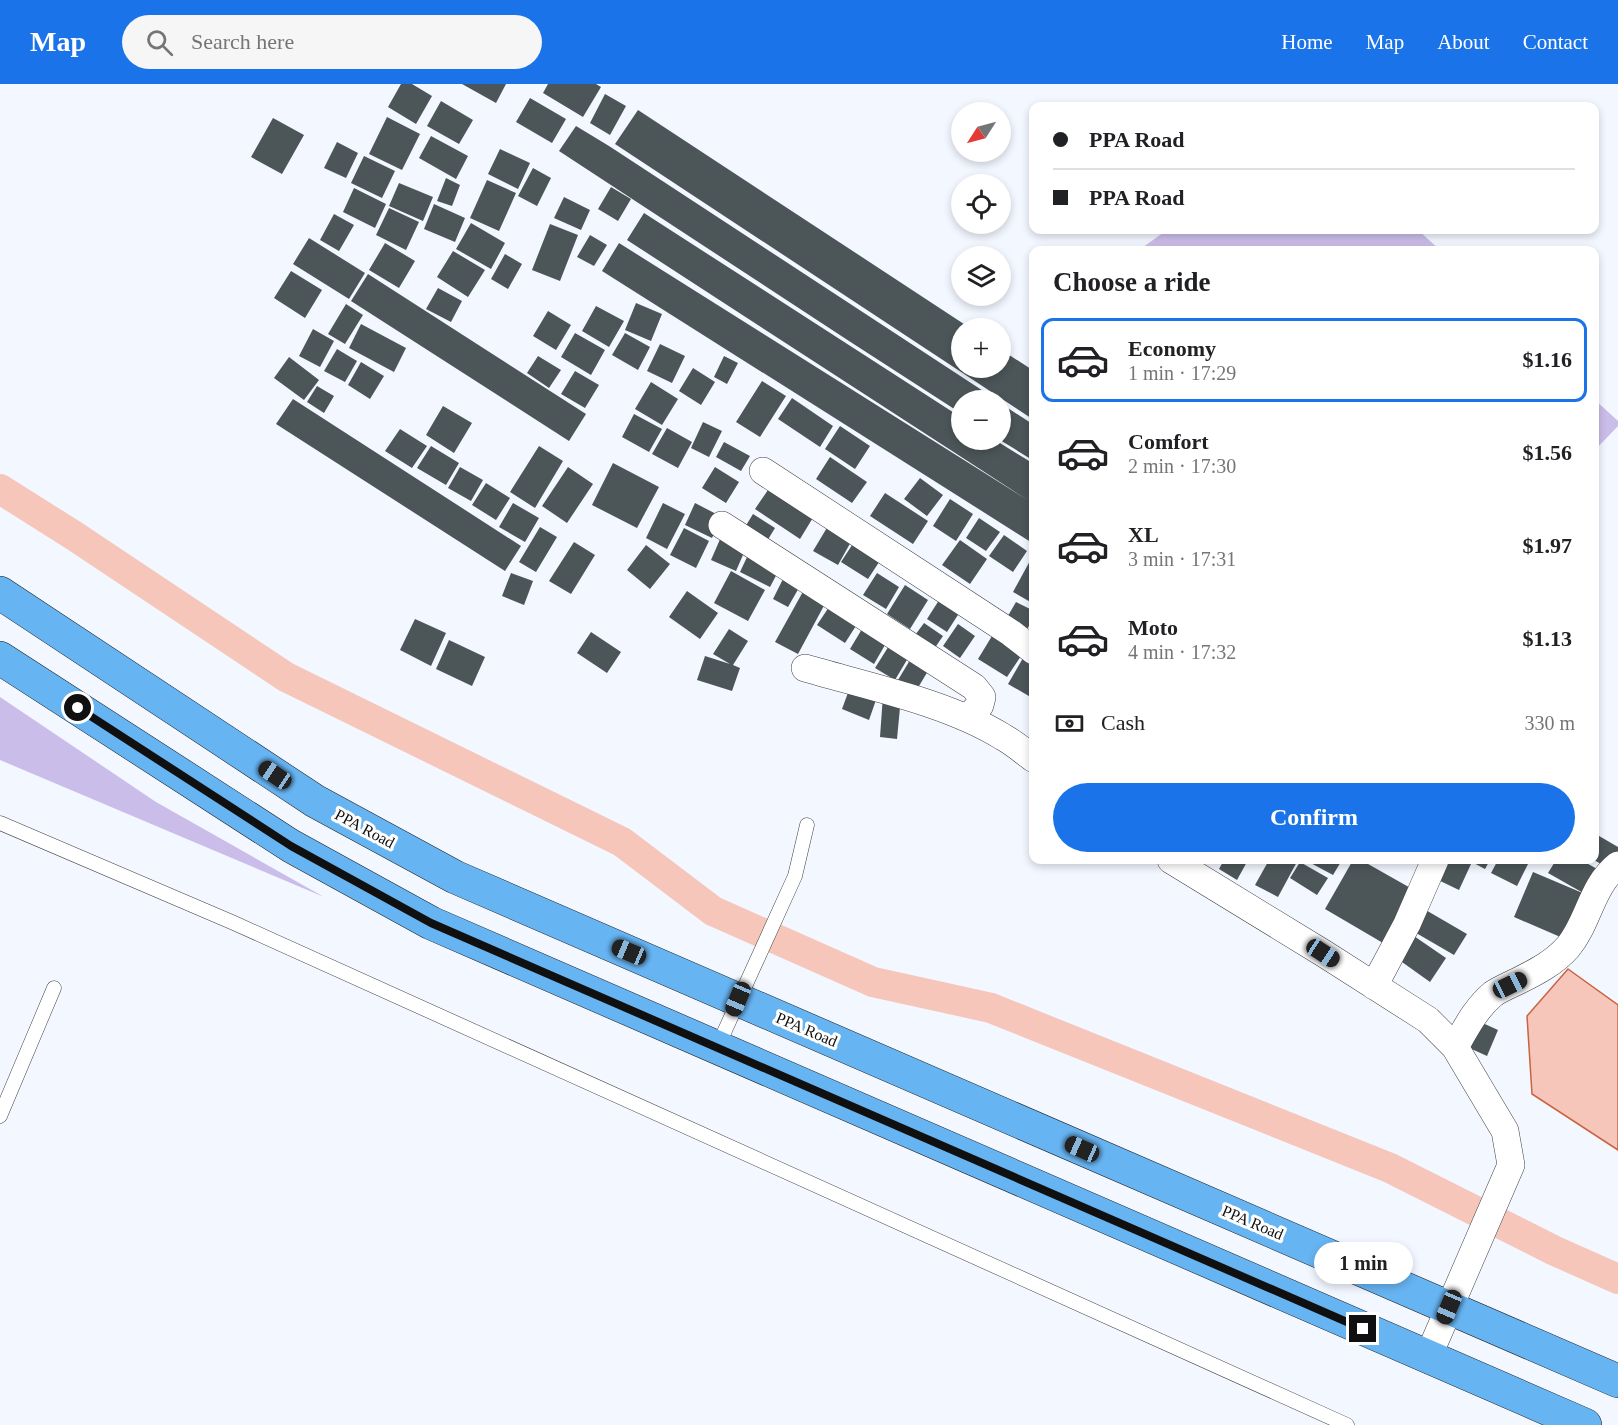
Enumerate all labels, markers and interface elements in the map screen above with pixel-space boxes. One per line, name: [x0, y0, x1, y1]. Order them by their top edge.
search box: [122, 15, 542, 69]
text: Map: [30, 26, 86, 57]
icon: search: [143, 26, 176, 59]
text: Search here: [191, 29, 294, 54]
text: Home: [1281, 30, 1333, 54]
text: Map: [1366, 30, 1404, 54]
text: About: [1437, 30, 1490, 54]
text: Contact: [1523, 30, 1588, 54]
north arrow: [951, 102, 1011, 162]
map controls: [951, 102, 1011, 450]
text: PPA Road: [1089, 127, 1185, 152]
button: locate: [951, 174, 1011, 234]
text: PPA Road: [1089, 185, 1185, 210]
button: layers: [951, 246, 1011, 306]
text: Choose a ride: [1053, 267, 1211, 297]
button: +: [951, 318, 1011, 378]
icon: car: [1056, 333, 1110, 387]
text: Economy: [1128, 336, 1216, 361]
text: $1.16: [1523, 347, 1572, 372]
text: 1 min · 17:29: [1128, 362, 1236, 384]
button: −: [951, 390, 1011, 450]
icon: car: [1056, 426, 1110, 480]
text: Comfort: [1128, 429, 1209, 454]
text: $1.56: [1523, 440, 1572, 465]
text: 2 min · 17:30: [1128, 455, 1236, 477]
icon: car: [1056, 519, 1110, 573]
text: XL: [1128, 522, 1159, 547]
text: $1.97: [1523, 533, 1572, 558]
text: 3 min · 17:31: [1128, 548, 1236, 570]
icon: car: [1056, 612, 1110, 666]
text: Moto: [1128, 615, 1178, 640]
text: $1.13: [1523, 626, 1572, 651]
text: 4 min · 17:32: [1128, 641, 1236, 663]
route start: [64, 694, 91, 721]
icon: cash: [1053, 707, 1086, 740]
text: Cash: [1101, 710, 1145, 735]
text: 330 m: [1524, 712, 1575, 734]
car: [255, 757, 295, 793]
button: Confirm: [1053, 783, 1575, 852]
street label: PPA Road: [332, 806, 397, 851]
car: [1303, 936, 1343, 970]
car: [609, 937, 649, 967]
car: [1490, 969, 1530, 1001]
car: [723, 979, 753, 1019]
street label: PPA Road: [774, 1009, 840, 1050]
car: [1062, 1133, 1102, 1165]
street label: PPA Road: [1220, 1202, 1286, 1243]
callout: 1 min: [1314, 1242, 1412, 1284]
text: 1 min: [1339, 1252, 1388, 1274]
car: [1434, 1287, 1464, 1327]
route end: [1349, 1315, 1376, 1342]

